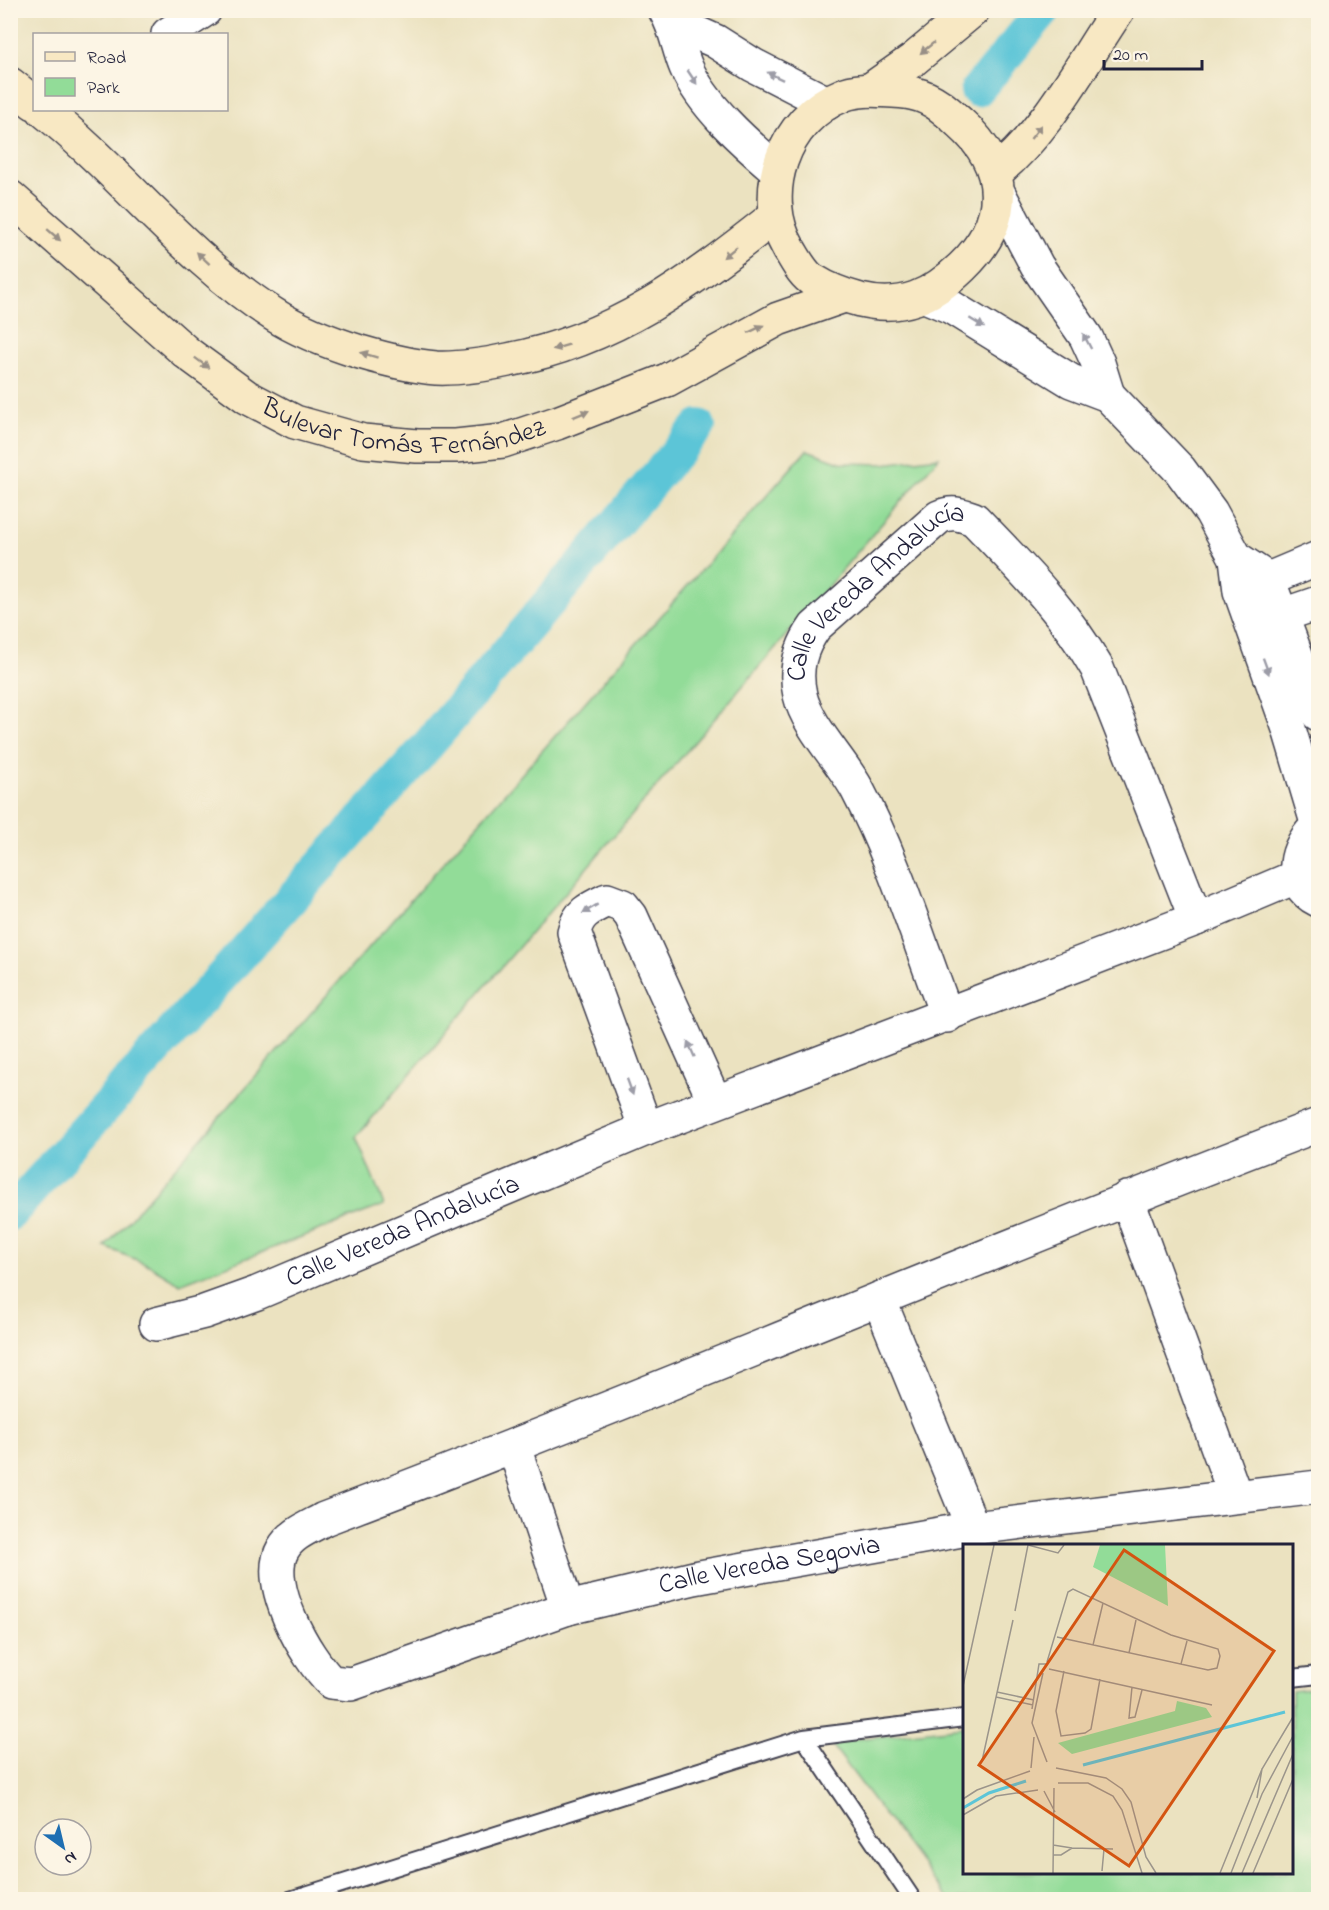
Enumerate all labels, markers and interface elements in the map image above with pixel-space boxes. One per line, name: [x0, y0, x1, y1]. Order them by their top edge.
legend: [33, 33, 228, 111]
scale bar: [1104, 33, 1202, 71]
one-way arrow: [919, 41, 935, 54]
text: 20 m: [1113, 43, 1148, 69]
text: Road: [87, 46, 126, 72]
one-way arrow: [687, 68, 698, 85]
one-way arrow: [767, 71, 784, 81]
text: Park: [87, 76, 120, 102]
one-way arrow: [1030, 125, 1042, 140]
one-way arrow: [47, 229, 62, 242]
one-way arrow: [722, 246, 738, 259]
one-way arrow: [196, 251, 210, 265]
one-way arrow: [969, 318, 985, 329]
one-way arrow: [748, 324, 765, 334]
one-way arrow: [1082, 332, 1092, 349]
one-way arrow: [552, 343, 570, 352]
one-way arrow: [360, 350, 378, 359]
one-way arrow: [194, 357, 209, 369]
street label: Bulevar Tomás Fernández: [253, 388, 551, 466]
one-way arrow: [573, 409, 591, 419]
street label: Calle Vereda Andalucía: [778, 494, 968, 682]
one-way arrow: [1261, 657, 1271, 675]
one-way arrow: [582, 903, 599, 914]
one-way arrow: [686, 1039, 696, 1057]
one-way arrow: [626, 1078, 636, 1096]
street label: Calle Vereda Andalucía: [280, 1165, 526, 1298]
street label: Calle Vereda Segovia: [655, 1525, 883, 1605]
inset map: [963, 1544, 1293, 1874]
north arrow: [33, 1817, 93, 1877]
text: N: [59, 1845, 81, 1871]

